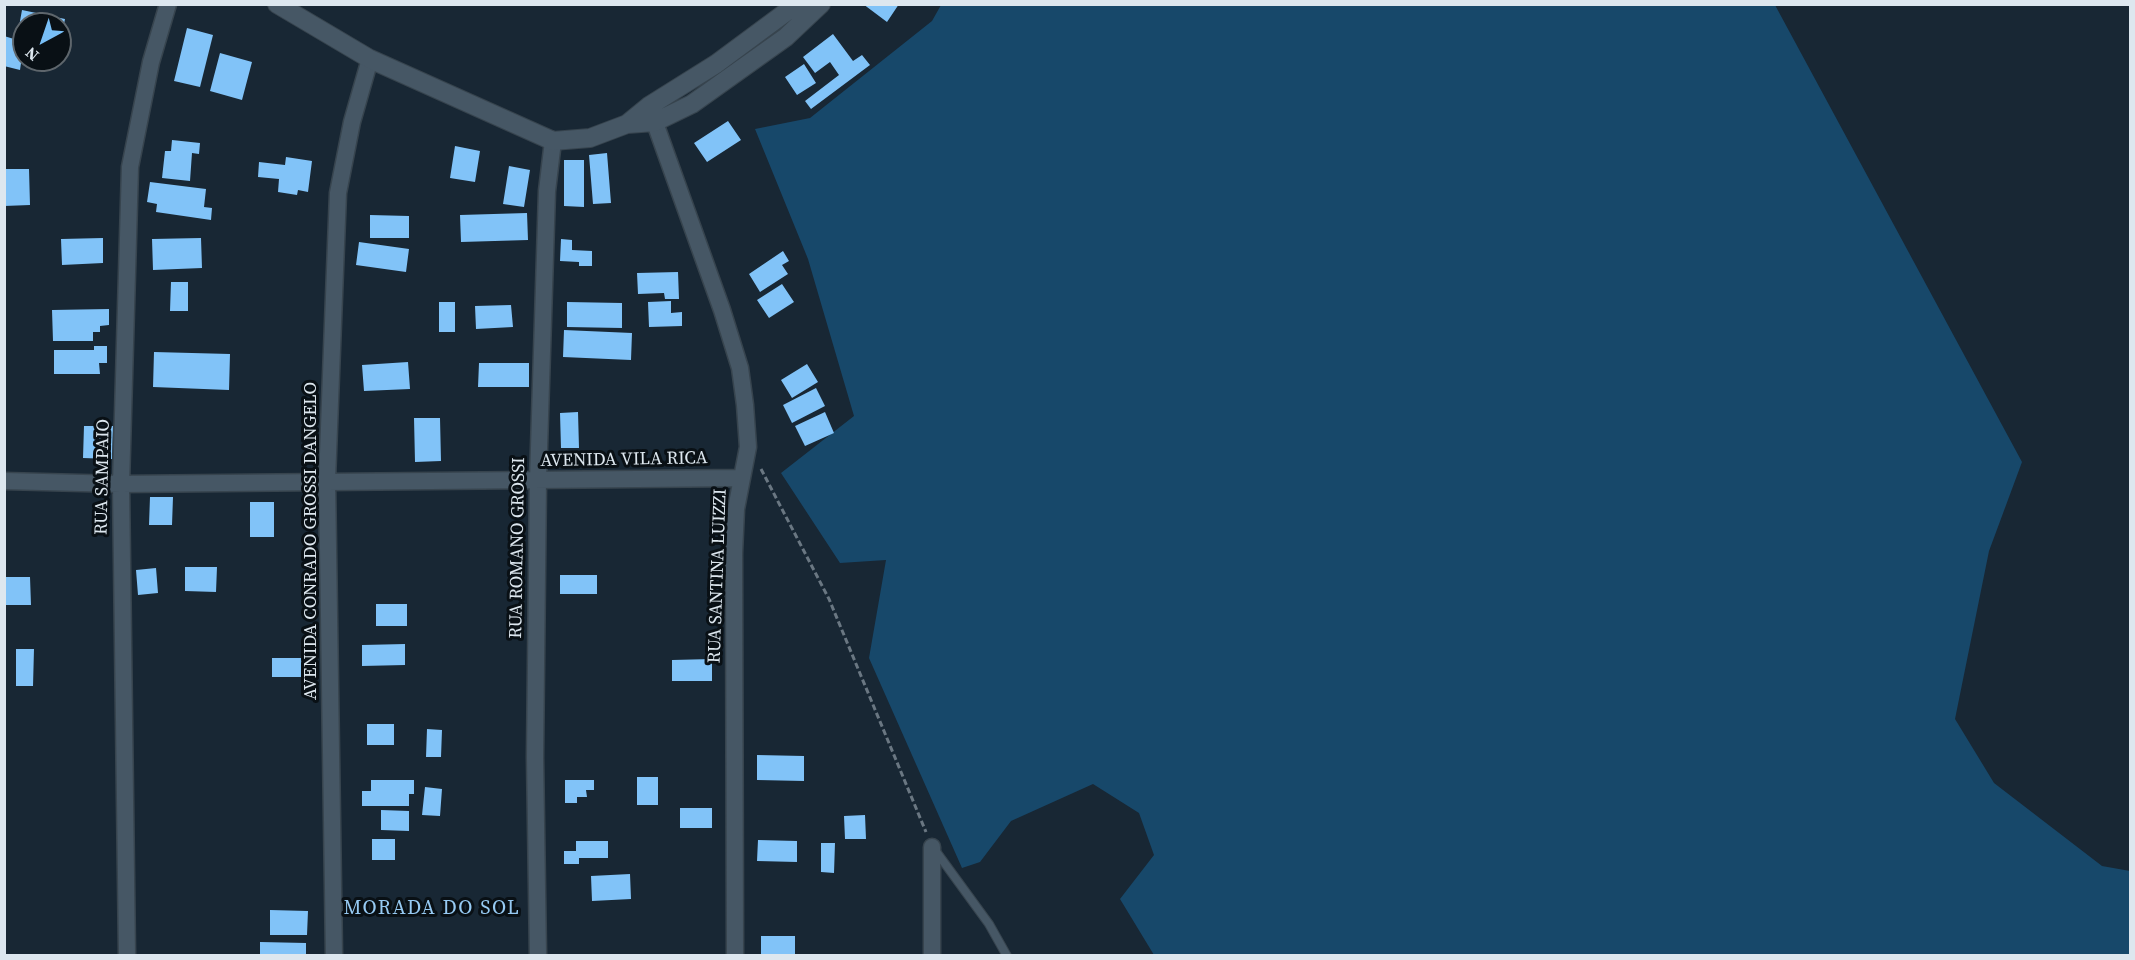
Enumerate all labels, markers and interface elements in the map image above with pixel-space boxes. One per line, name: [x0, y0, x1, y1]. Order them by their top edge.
north arrow: [12, 12, 72, 72]
text: N: [20, 42, 43, 66]
street label: AVENIDA CONRADO GROSSI DANGELO: [300, 382, 322, 700]
street label: RUA SAMPAIO: [91, 419, 115, 535]
street label: AVENIDA VILA RICA: [540, 448, 708, 472]
street label: RUA ROMANO GROSSI: [506, 457, 530, 639]
street label: RUA SANTINA LUIZZI: [704, 488, 732, 664]
district label: MORADA DO SOL: [344, 897, 520, 921]

